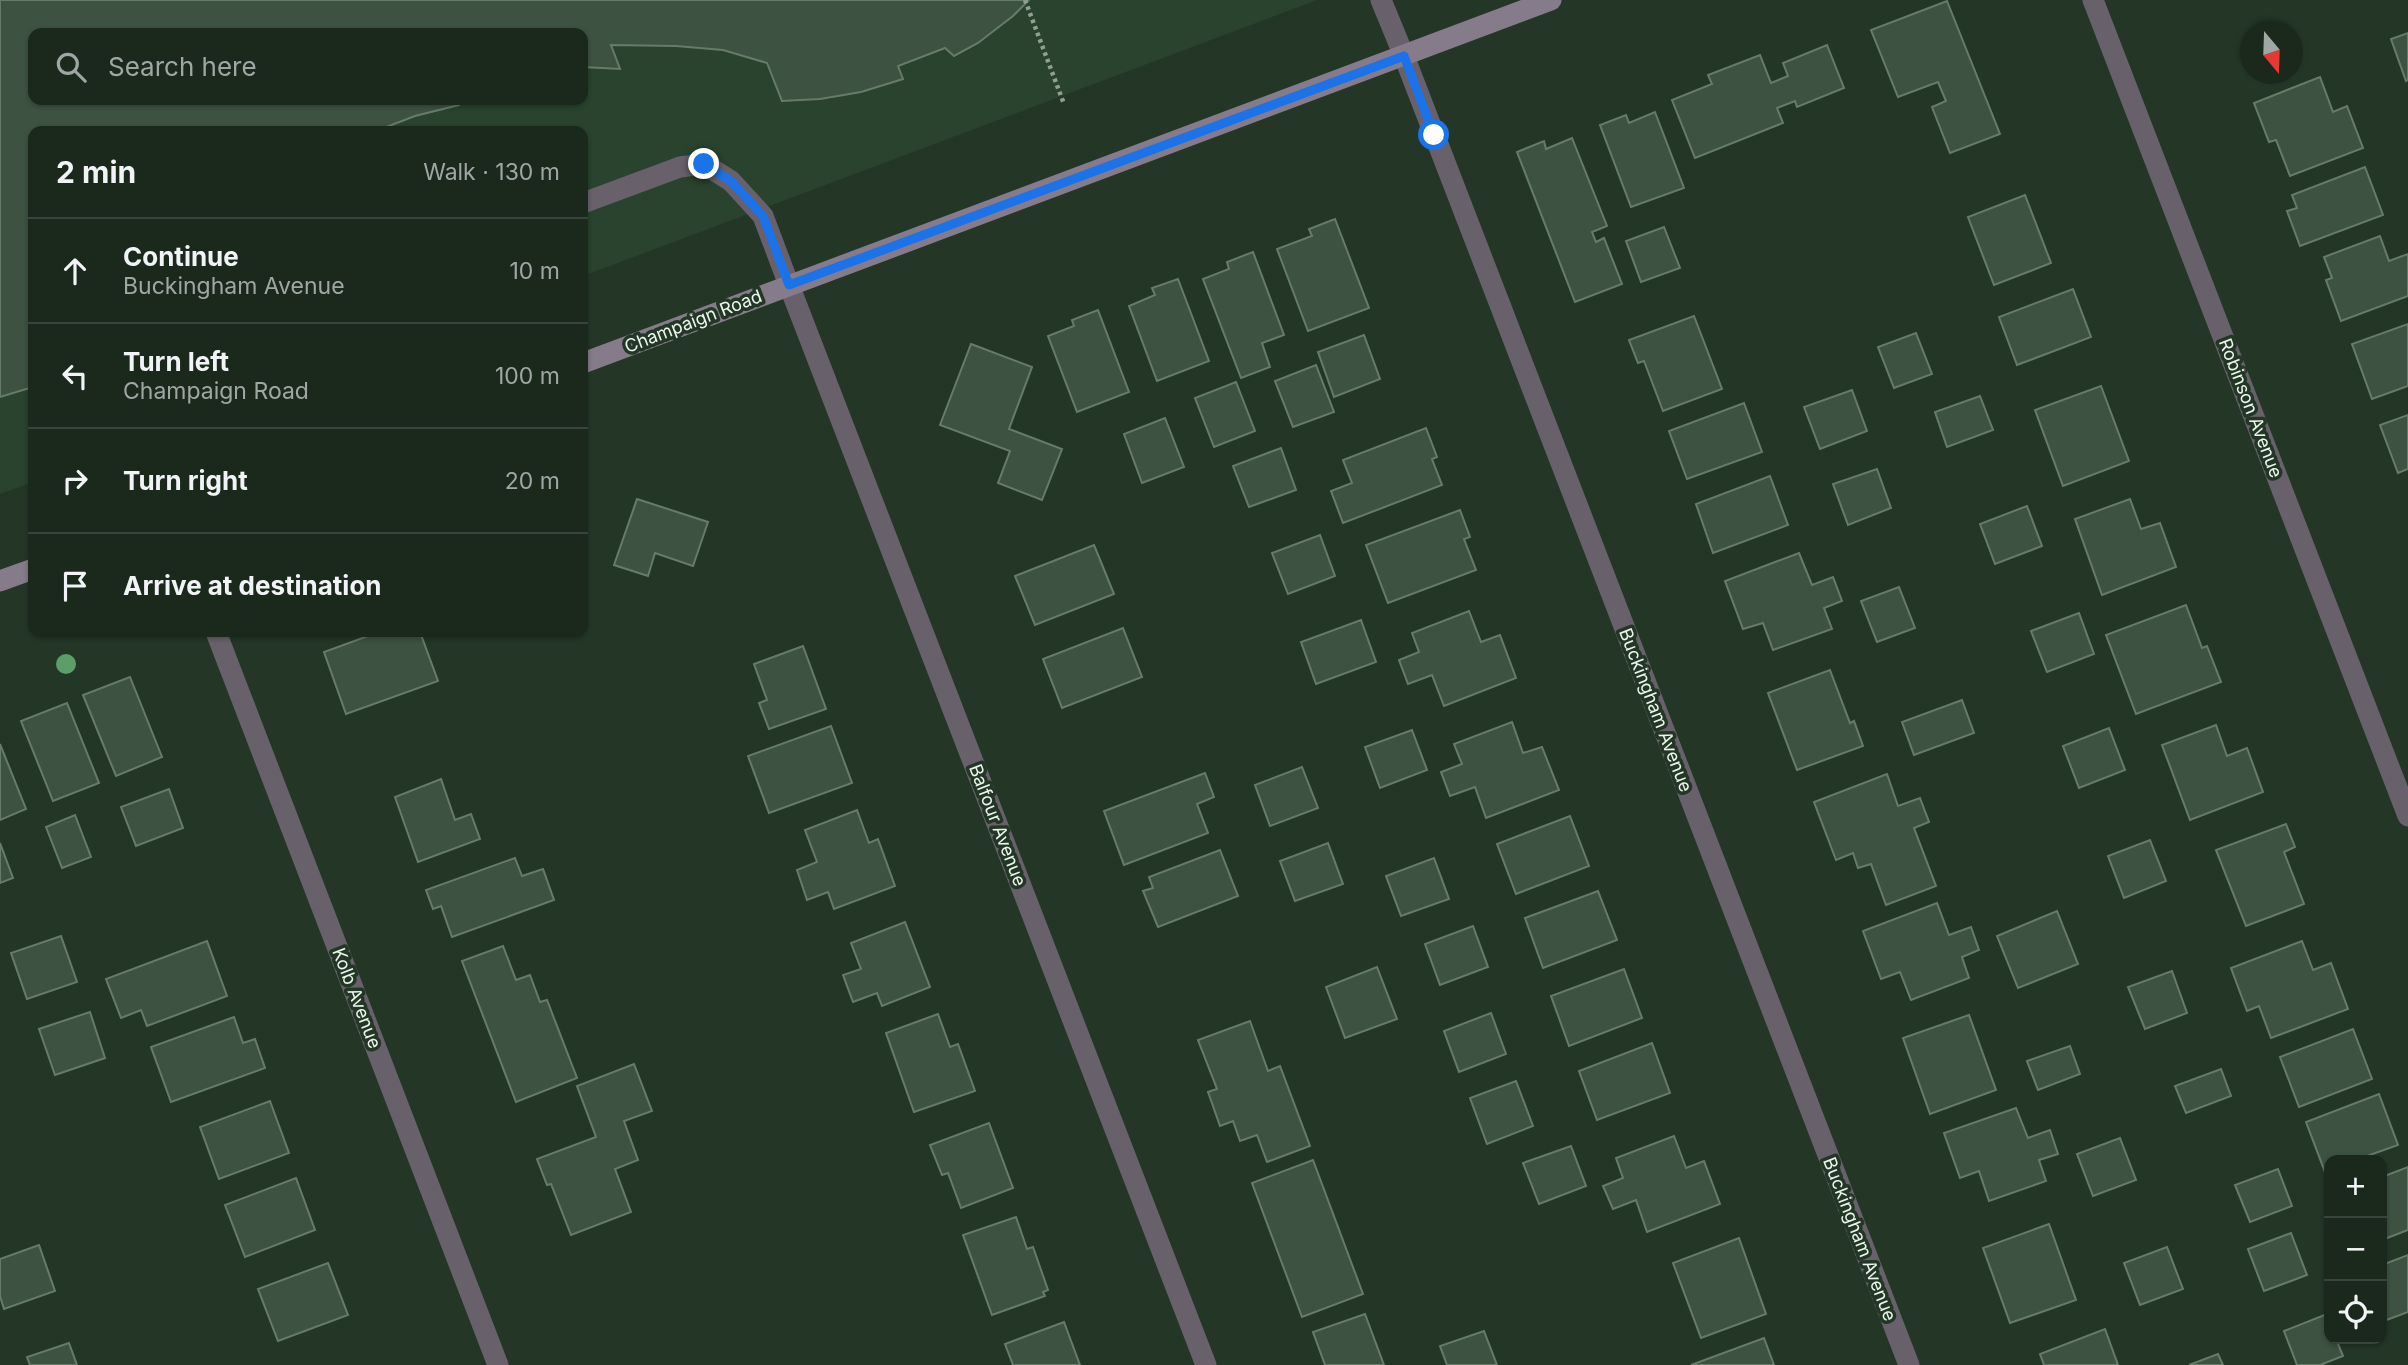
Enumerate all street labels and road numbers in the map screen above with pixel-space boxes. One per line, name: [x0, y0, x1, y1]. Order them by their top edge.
street label: Champaign Road: [621, 285, 765, 357]
street label: Robinson Avenue: [2215, 335, 2287, 481]
street label: Buckingham Avenue: [1615, 625, 1697, 795]
street label: Balfour Avenue: [965, 761, 1031, 889]
street label: Kolb Avenue: [328, 945, 386, 1051]
street label: Buckingham Avenue: [1819, 1154, 1901, 1324]

